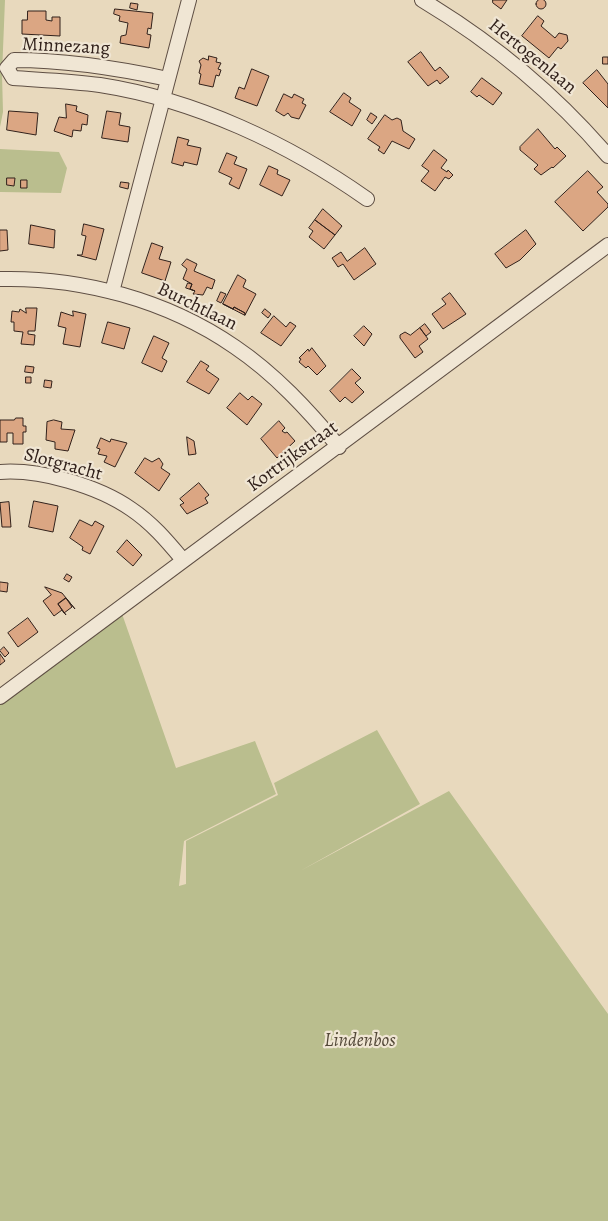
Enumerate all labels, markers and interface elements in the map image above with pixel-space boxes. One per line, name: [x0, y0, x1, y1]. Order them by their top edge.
street label: Hertogenlaan: [483, 15, 581, 99]
street label: Minnezang: [21, 33, 111, 61]
street label: Burchtlaan: [153, 278, 241, 336]
street label: Kortrijkstraat: [243, 417, 343, 497]
street label: Slotgracht: [21, 444, 105, 486]
park label: Lindenbos: [324, 1030, 396, 1052]

